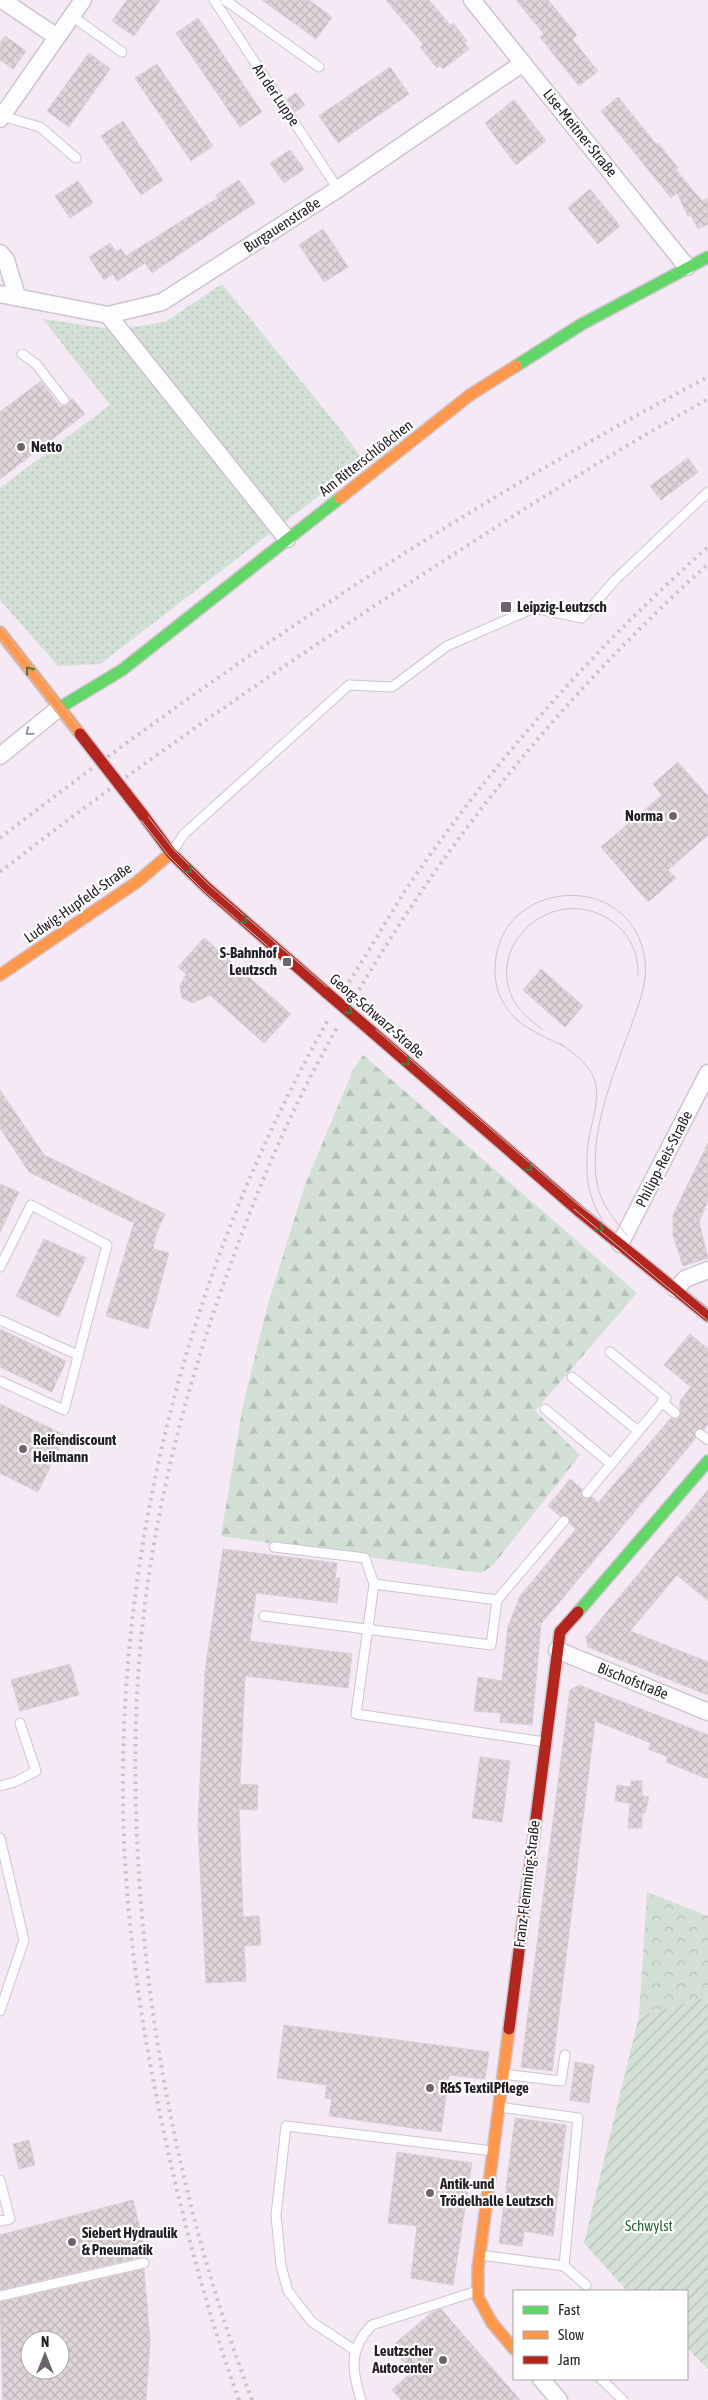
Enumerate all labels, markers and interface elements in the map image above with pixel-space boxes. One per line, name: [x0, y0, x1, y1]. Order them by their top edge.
street label: An der Luppe: [249, 60, 303, 129]
street label: Lise-Meitner-Straße: [540, 86, 621, 180]
street label: Burgauenstraße: [240, 194, 323, 256]
street label: Am Ritterschlößchen: [316, 416, 416, 499]
place label: Netto: [31, 438, 62, 455]
marker: Netto: [15, 441, 27, 453]
place label: Leipzig-Leutzsch: [517, 598, 607, 615]
marker: Leipzig-Leutzsch: [499, 600, 513, 614]
one-way arrow: [27, 667, 35, 676]
one-way arrow: [26, 726, 35, 735]
place label: Norma: [625, 807, 663, 824]
marker: Norma: [667, 810, 679, 822]
street label: Ludwig-Hupfeld-Straße: [21, 859, 135, 946]
one-way arrow: [183, 865, 192, 874]
one-way arrow: [238, 914, 247, 923]
place label: S-Bahnhof Leutzsch: [220, 944, 278, 978]
marker: S-Bahnhof Leutzsch: [281, 956, 293, 968]
street label: Georg-Schwarz-Straße: [326, 970, 428, 1062]
one-way arrow: [343, 1006, 352, 1015]
one-way arrow: [401, 1056, 410, 1065]
street label: Philipp-Reis-Straße: [632, 1108, 695, 1210]
one-way arrow: [524, 1162, 533, 1171]
one-way arrow: [594, 1222, 603, 1230]
place label: Reifendiscount Heilmann: [33, 1431, 117, 1465]
marker: Reifendiscount Heilmann: [17, 1443, 29, 1455]
street label: Bischofstraße: [595, 1659, 671, 1702]
street label: Franz-Flemming-Straße: [510, 1819, 543, 1949]
place label: R&S TextilPflege: [440, 2079, 529, 2096]
marker: R&S TextilPflege: [424, 2082, 436, 2094]
place label: Antik-und Trödelhalle Leutzsch: [439, 2175, 554, 2209]
marker: Antik-und Trödelhalle Leutzsch: [424, 2187, 436, 2199]
park label: Schwylst: [625, 2217, 673, 2234]
place label: Siebert Hydraulik & Pneumatik: [82, 2224, 178, 2258]
marker: Siebert Hydraulik & Pneumatik: [66, 2236, 78, 2248]
legend: [513, 2290, 688, 2380]
text: Fast: [558, 2301, 580, 2318]
text: Slow: [558, 2326, 584, 2343]
north arrow: [20, 2330, 70, 2380]
text: N: [41, 2334, 49, 2350]
place label: Leutzscher Autocenter: [371, 2342, 434, 2376]
text: Jam: [558, 2351, 581, 2368]
marker: Leutzscher Autocenter: [437, 2354, 449, 2366]

